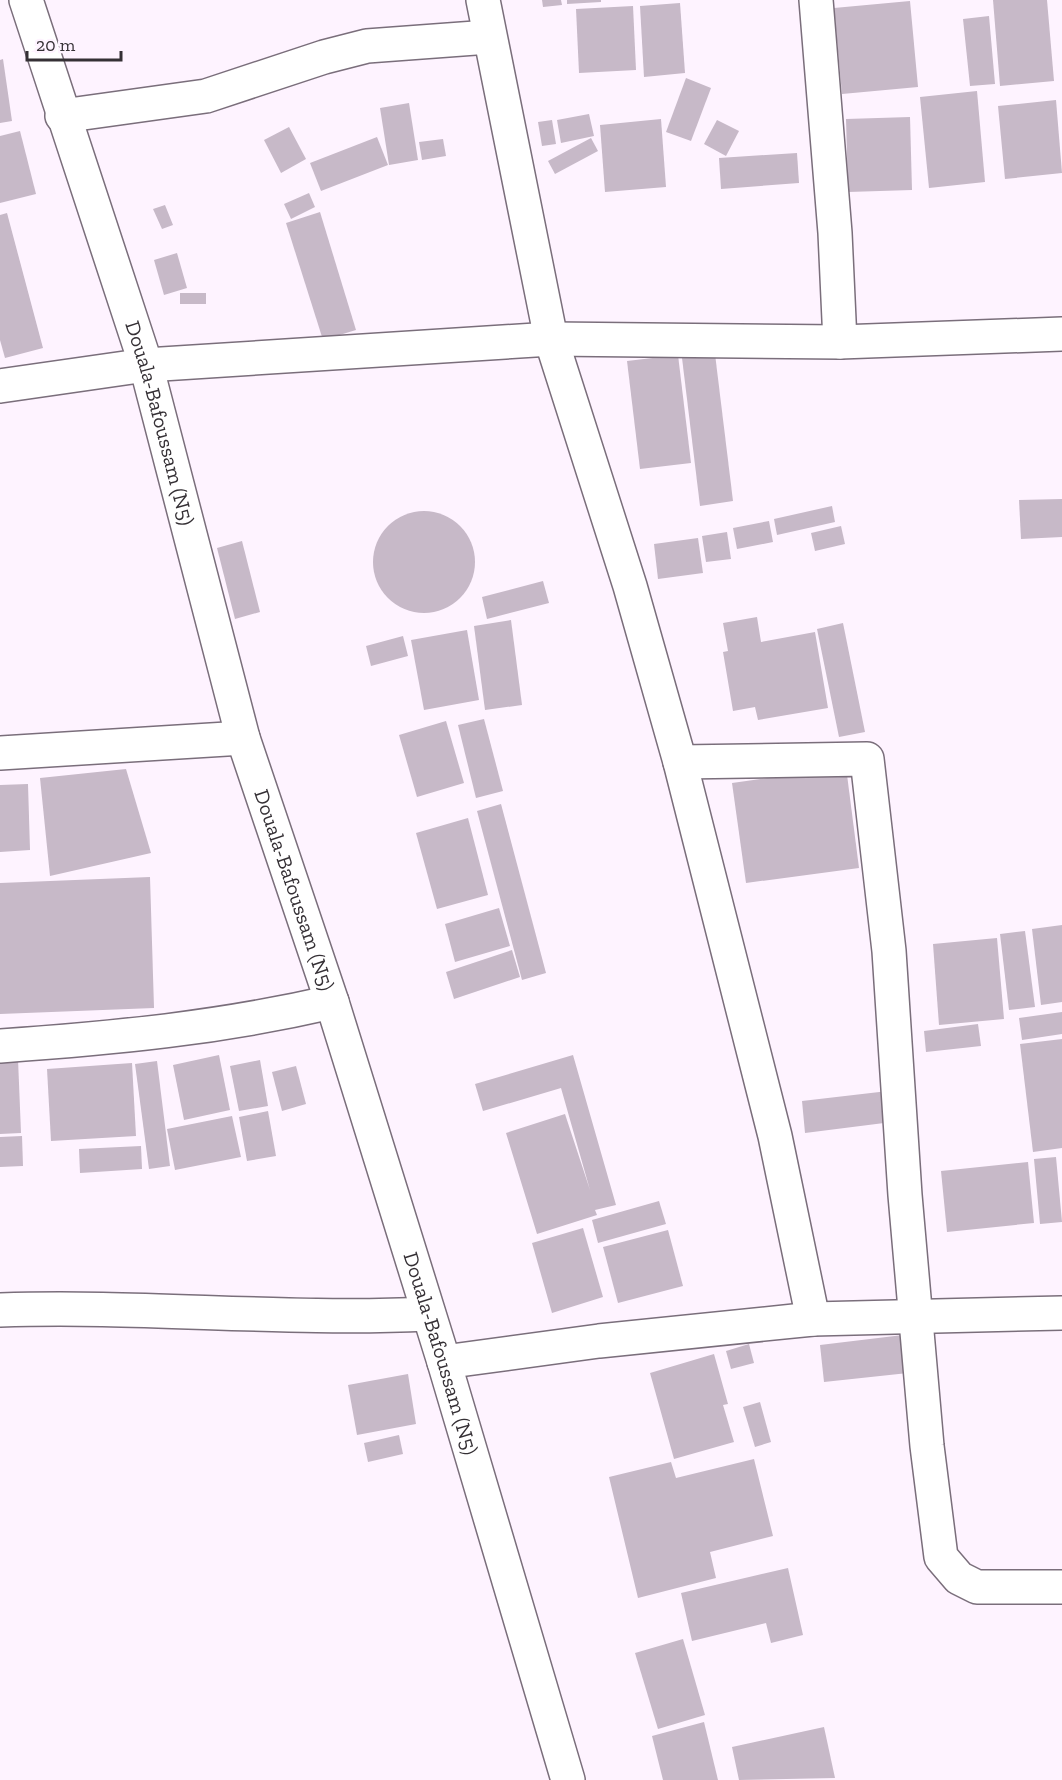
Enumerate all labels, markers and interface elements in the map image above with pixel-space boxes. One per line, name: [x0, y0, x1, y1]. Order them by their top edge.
scale bar: [27, 24, 122, 62]
text: 20 m: [36, 34, 76, 56]
street label: Douala-Bafoussam (N5): [120, 318, 200, 528]
street label: Douala-Bafoussam (N5): [249, 786, 340, 994]
street label: Douala-Bafoussam (N5): [398, 1249, 484, 1458]

